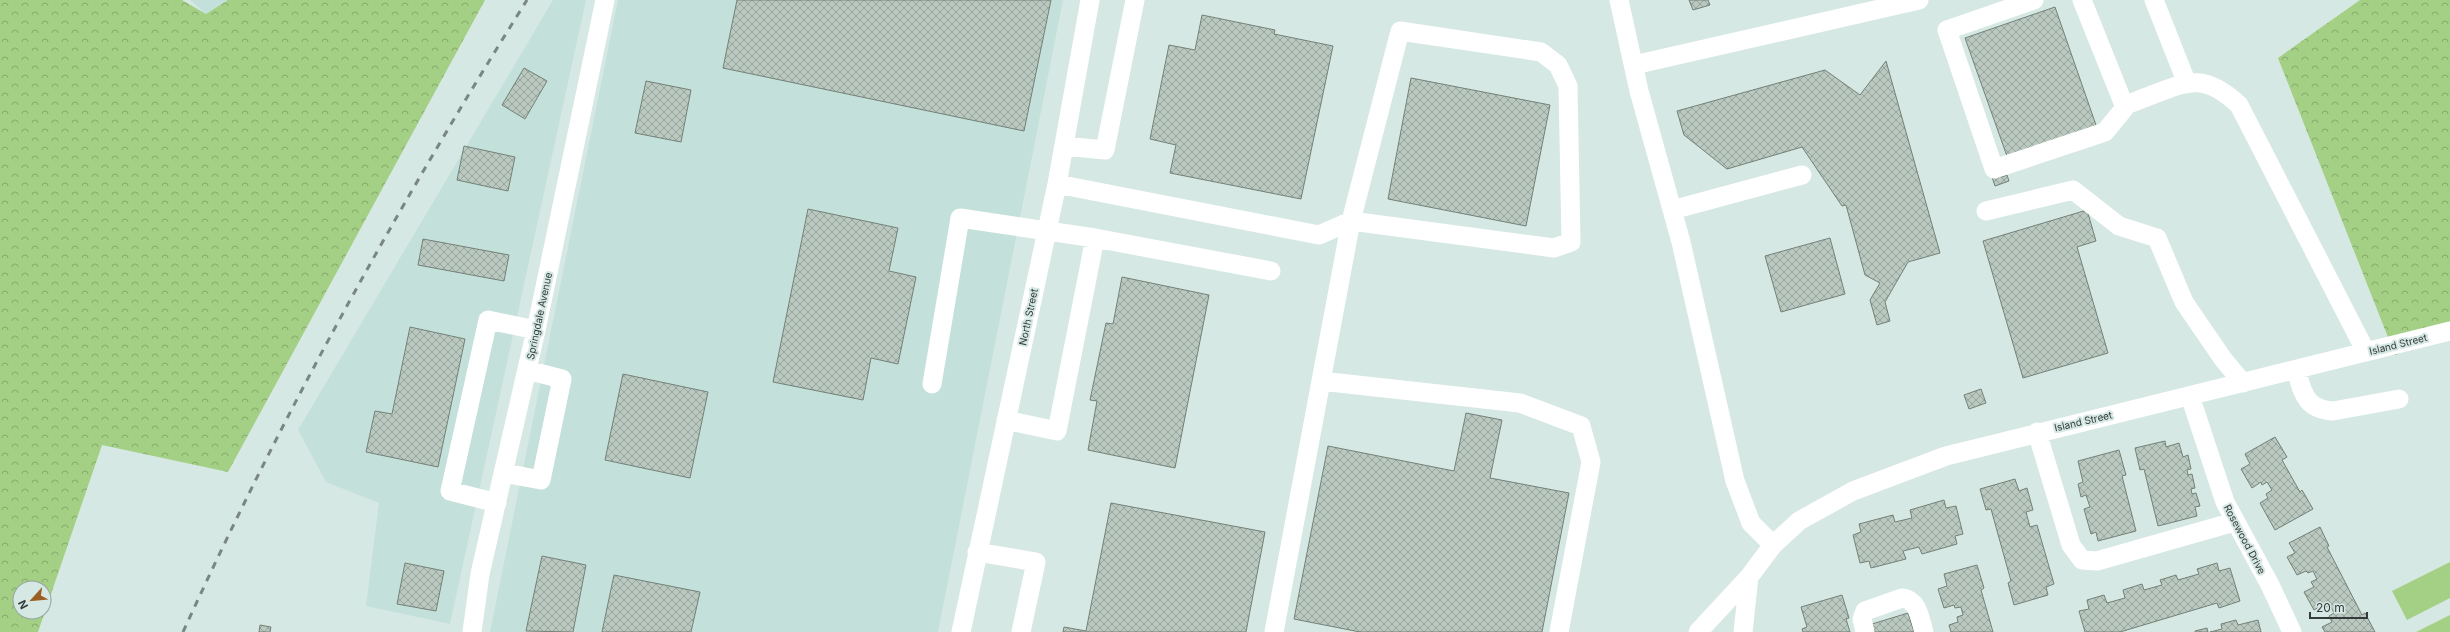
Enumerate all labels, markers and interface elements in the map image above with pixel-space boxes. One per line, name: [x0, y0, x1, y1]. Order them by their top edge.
street label: Springdale Avenue: [524, 271, 554, 361]
street label: North Street: [1016, 287, 1040, 346]
street label: Island Street: [2368, 331, 2429, 357]
street label: Island Street: [2053, 408, 2114, 433]
street label: Rosewood Drive: [2222, 502, 2268, 576]
north arrow: [12, 580, 52, 620]
scale bar: [2310, 594, 2367, 620]
text: N: [15, 598, 31, 611]
text: 20 m: [2316, 600, 2345, 615]

